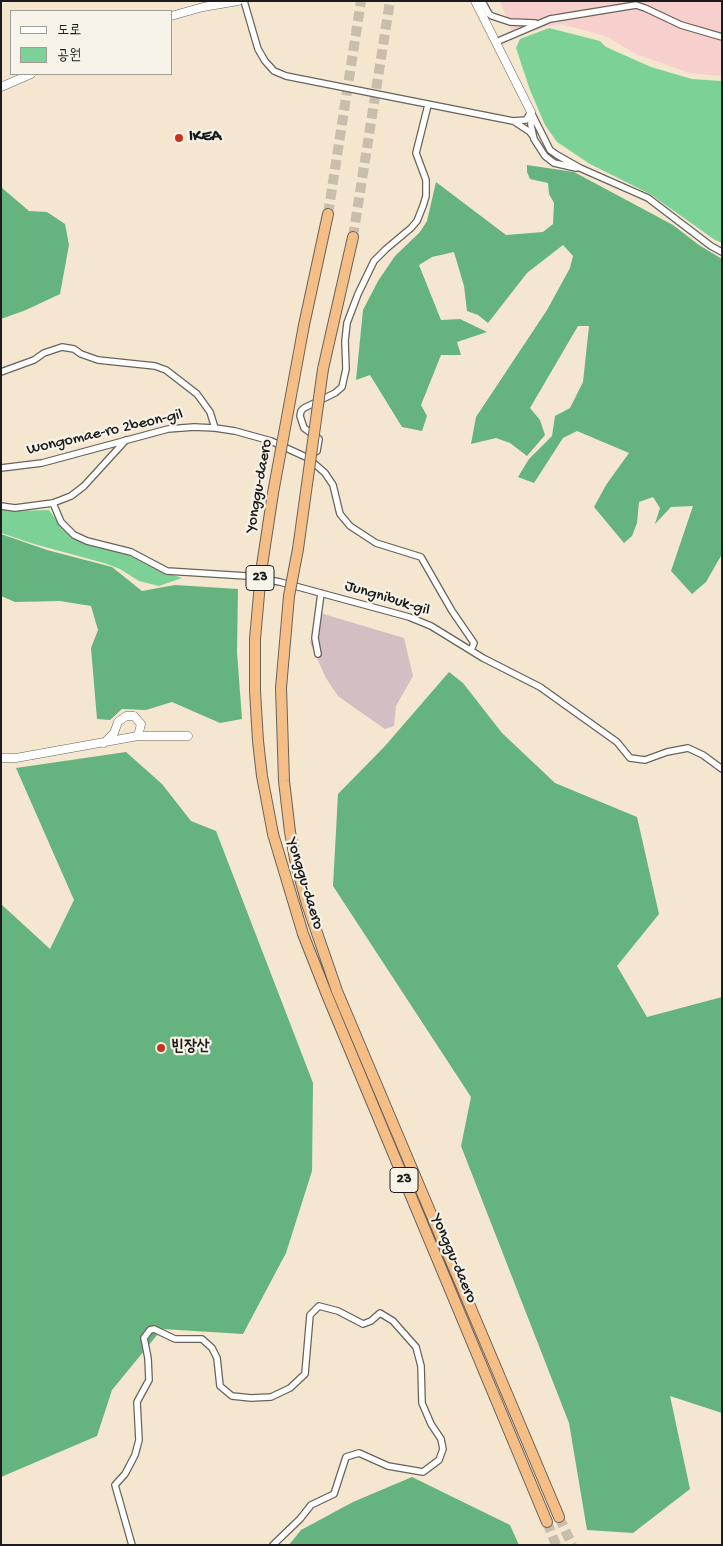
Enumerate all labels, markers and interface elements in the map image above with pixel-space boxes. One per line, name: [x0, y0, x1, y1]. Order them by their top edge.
legend: [10, 10, 172, 75]
text: 도로: [57, 22, 81, 40]
text: 공원: [57, 47, 81, 65]
place label: IKEA: [189, 128, 221, 148]
marker: IKEA: [173, 132, 185, 144]
street label: Wongomae-ro 2beon-gil: [25, 406, 185, 460]
street label: Yonggu-daero: [242, 438, 278, 534]
road number: 23: [246, 566, 274, 590]
street label: Jungnibuk-gil: [342, 577, 432, 621]
street label: Yonggu-daero: [281, 836, 327, 932]
place label: 빈장산: [171, 1038, 210, 1058]
marker: 빈장산: [155, 1042, 167, 1054]
road number: 23: [390, 1168, 418, 1192]
street label: Yonggu-daero: [426, 1212, 480, 1306]

